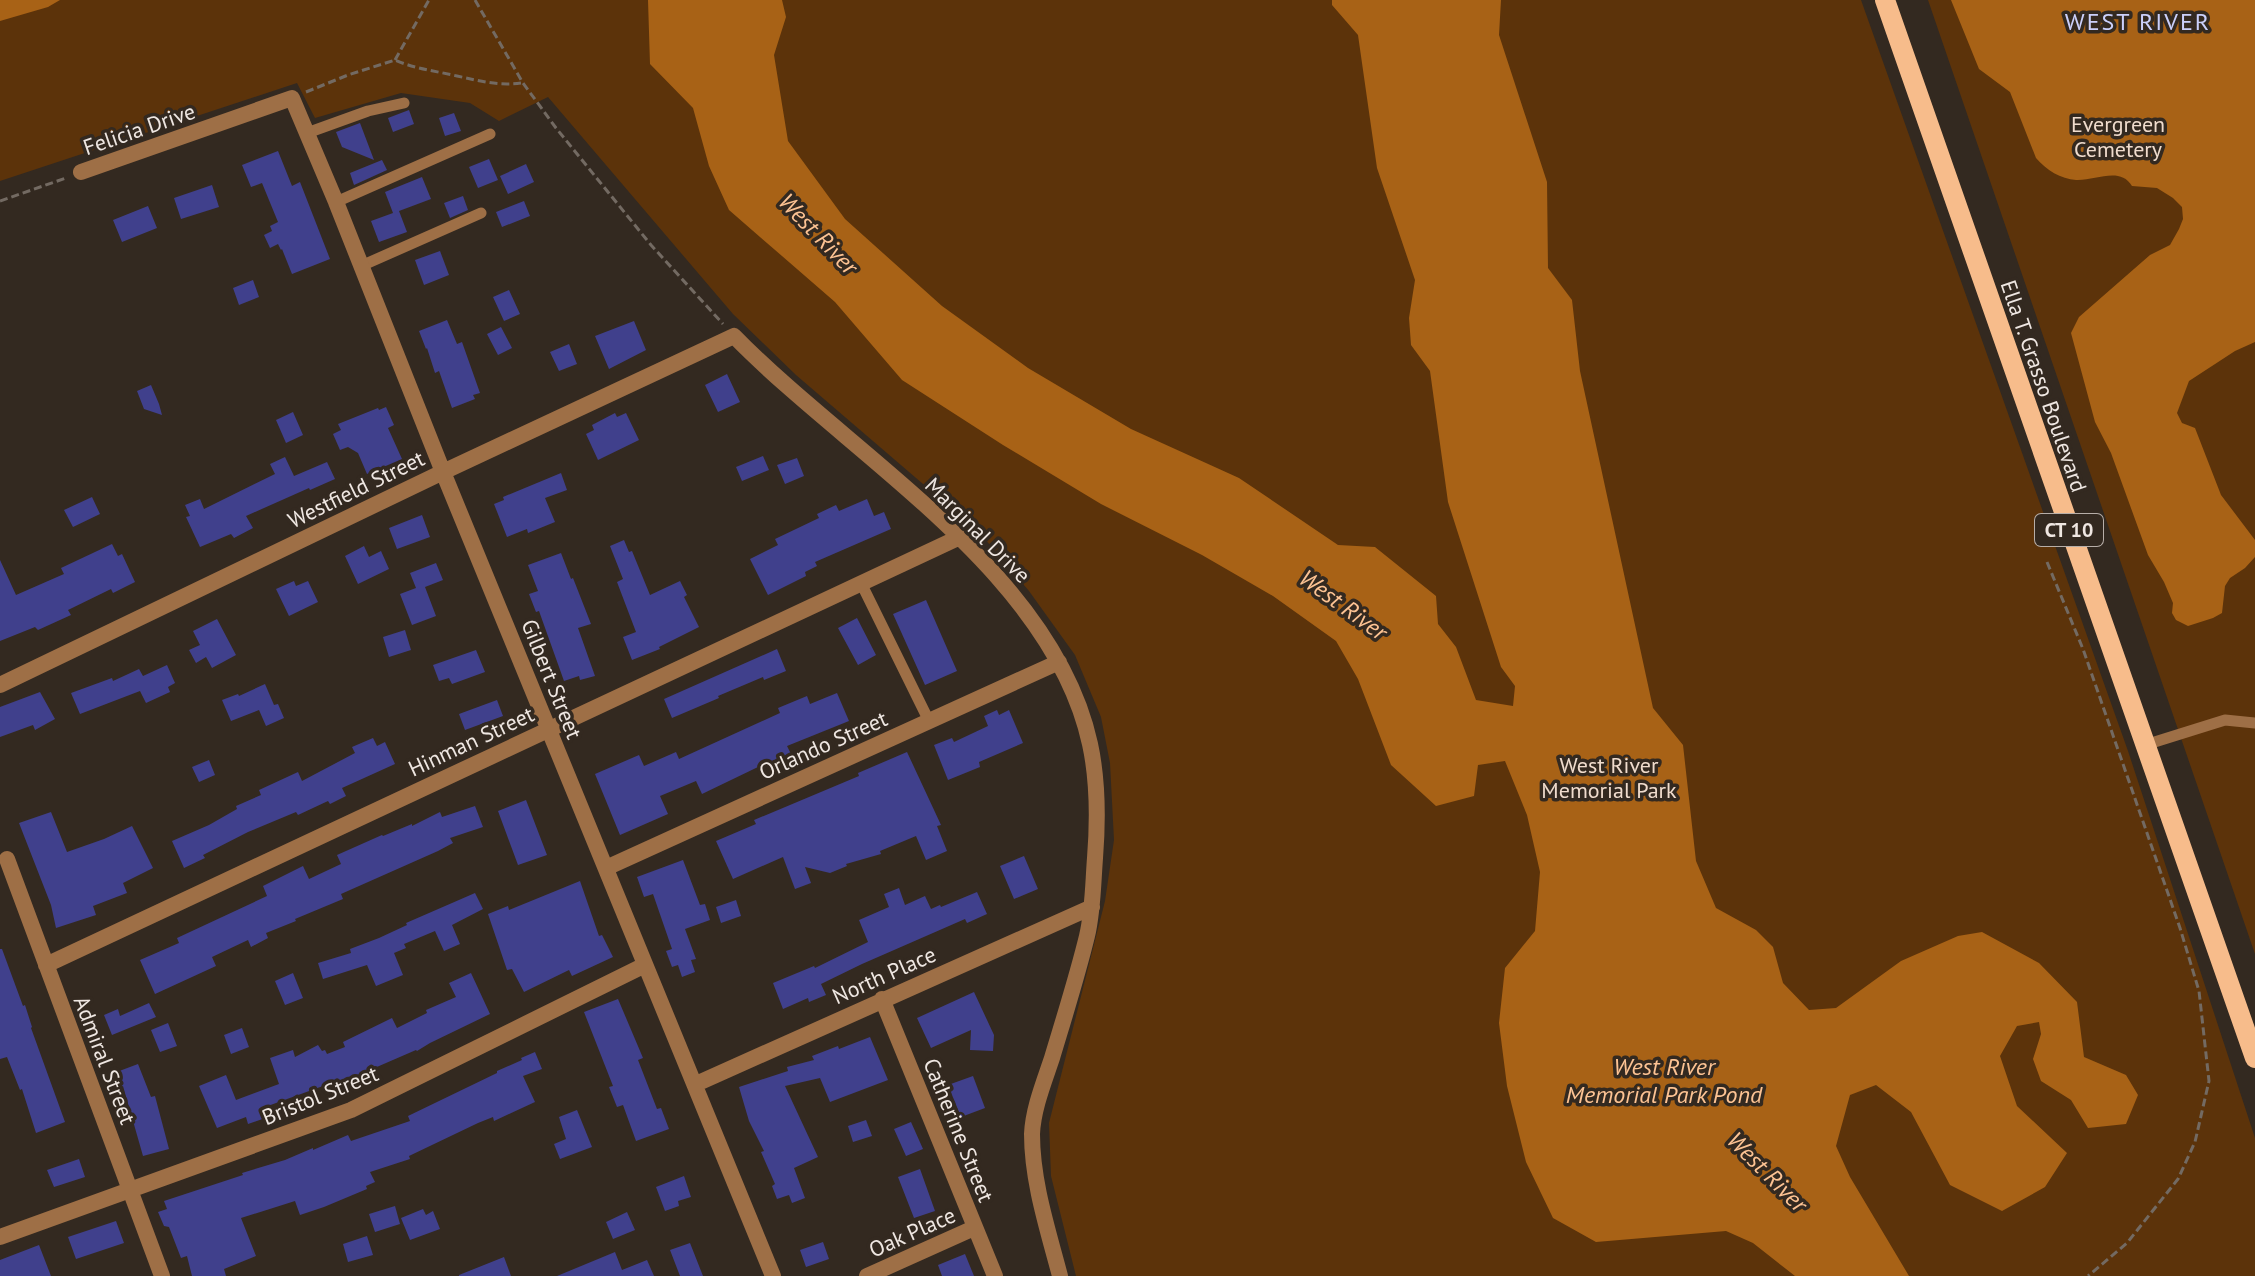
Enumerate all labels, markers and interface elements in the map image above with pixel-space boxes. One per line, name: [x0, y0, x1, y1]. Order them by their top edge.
district label: WEST RIVER: [2065, 6, 2211, 37]
street label: Felicia Drive: [79, 97, 199, 161]
park label: Evergreen Cemetery: [2071, 110, 2165, 163]
water label: West River: [772, 186, 866, 282]
street label: Ella T. Grasso Boulevard: [1995, 276, 2093, 496]
street label: Westfield Street: [283, 444, 429, 534]
street label: Marginal Drive: [919, 471, 1037, 589]
road number: CT 10: [2035, 514, 2103, 546]
water label: West River: [1293, 562, 1395, 648]
street label: Gilbert Street: [515, 615, 589, 743]
street label: Hinman Street: [404, 699, 539, 782]
street label: Orlando Street: [754, 704, 892, 786]
park label: West River Memorial Park: [1541, 751, 1677, 804]
street label: North Place: [828, 940, 940, 1010]
street label: Admiral Street: [68, 992, 143, 1129]
water label: West River Memorial Park Pond: [1566, 1051, 1763, 1110]
street label: Catherine Street: [917, 1054, 1001, 1206]
street label: Bristol Street: [258, 1059, 383, 1131]
water label: West River: [1720, 1125, 1816, 1220]
street label: Oak Place: [864, 1201, 960, 1263]

